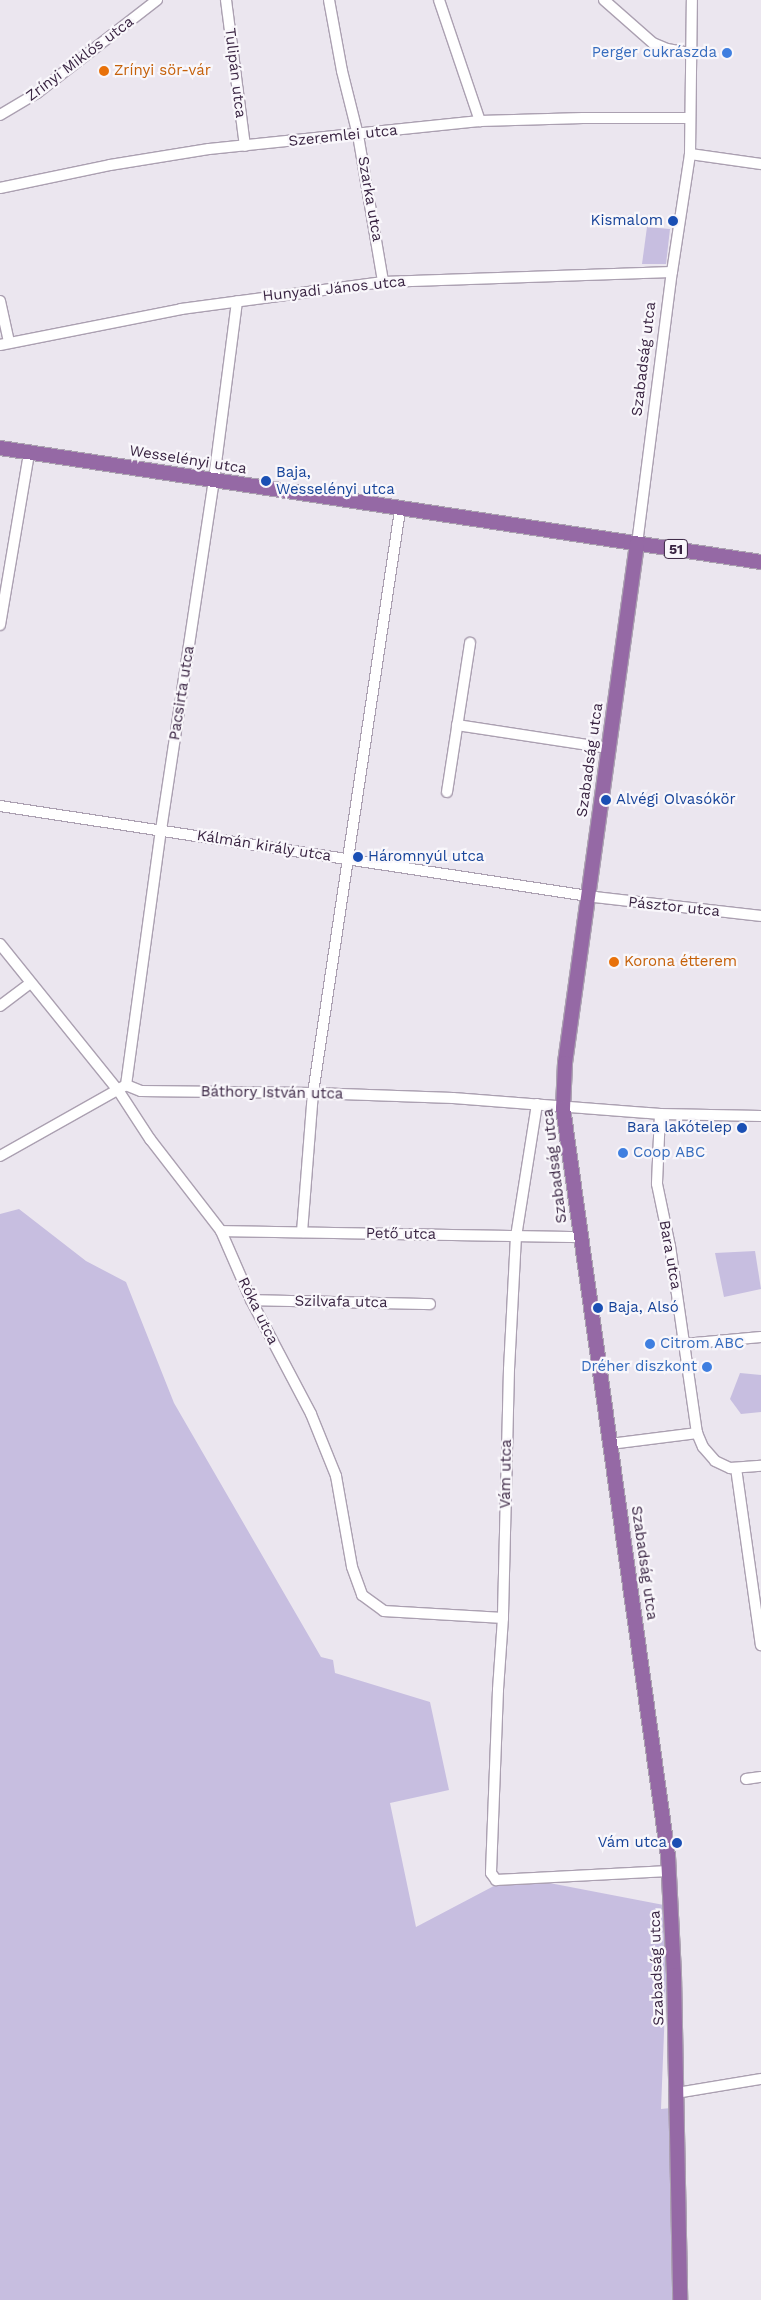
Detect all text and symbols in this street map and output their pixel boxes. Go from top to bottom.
street label: Zrínyi Miklós utca [23,13,137,105]
street label: Tulipán utca [221,27,249,119]
place label: Perger cukrászda [591,44,717,62]
marker: Perger cukrászda [721,47,733,59]
place label: Zrínyi sör-vár [114,62,211,80]
marker: Zrínyi sör-vár [98,65,110,77]
street label: Szeremlei utca [288,121,398,151]
street label: Szarka utca [354,155,386,243]
place label: Kismalom [591,212,663,230]
marker: Kismalom [667,215,679,227]
street label: Hunyadi János utca [261,273,407,305]
street label: Szabadság utca [628,301,660,417]
street label: Wesselényi utca [128,442,248,478]
place label: Baja, Wesselényi utca [276,463,395,498]
marker: Baja, Wesselényi utca [260,475,272,487]
road number: 51 [664,538,688,560]
street label: Pacsirta utca [166,644,198,742]
street label: Szabadság utca [573,702,607,818]
place label: Alvégi Olvasókör [616,791,736,809]
marker: Alvégi Olvasókör [600,794,612,806]
street label: Kálmán király utca [195,826,333,866]
place label: Háromnyúl utca [368,848,485,866]
marker: Háromnyúl utca [352,851,364,863]
street label: Pásztor utca [627,893,721,921]
place label: Korona étterem [624,953,738,971]
marker: Korona étterem [608,956,620,968]
street label: Báthory István utca [200,1083,344,1103]
street label: Szabadság utca [539,1108,571,1224]
place label: Bara lakótelep [626,1119,732,1137]
marker: Bara lakótelep [736,1122,748,1134]
place label: Coop ABC [633,1144,706,1162]
marker: Coop ABC [617,1147,629,1159]
street label: Bara utca [655,1219,685,1291]
street label: Pető utca [366,1224,436,1244]
street label: Róka utca [234,1274,282,1348]
street label: Szilvafa utca [294,1292,388,1312]
place label: Baja, Alsó [608,1299,679,1317]
marker: Baja, Alsó [592,1302,604,1314]
place label: Citrom ABC [660,1335,745,1353]
marker: Citrom ABC [644,1338,656,1350]
place label: Dréher diszkont [581,1358,697,1376]
marker: Dréher diszkont [701,1361,713,1373]
street label: Vám utca [496,1439,516,1509]
street label: Szabadság utca [627,1505,661,1621]
place label: Vám utca [598,1834,667,1852]
marker: Vám utca [671,1837,683,1849]
street label: Szabadság utca [646,1910,668,2026]

